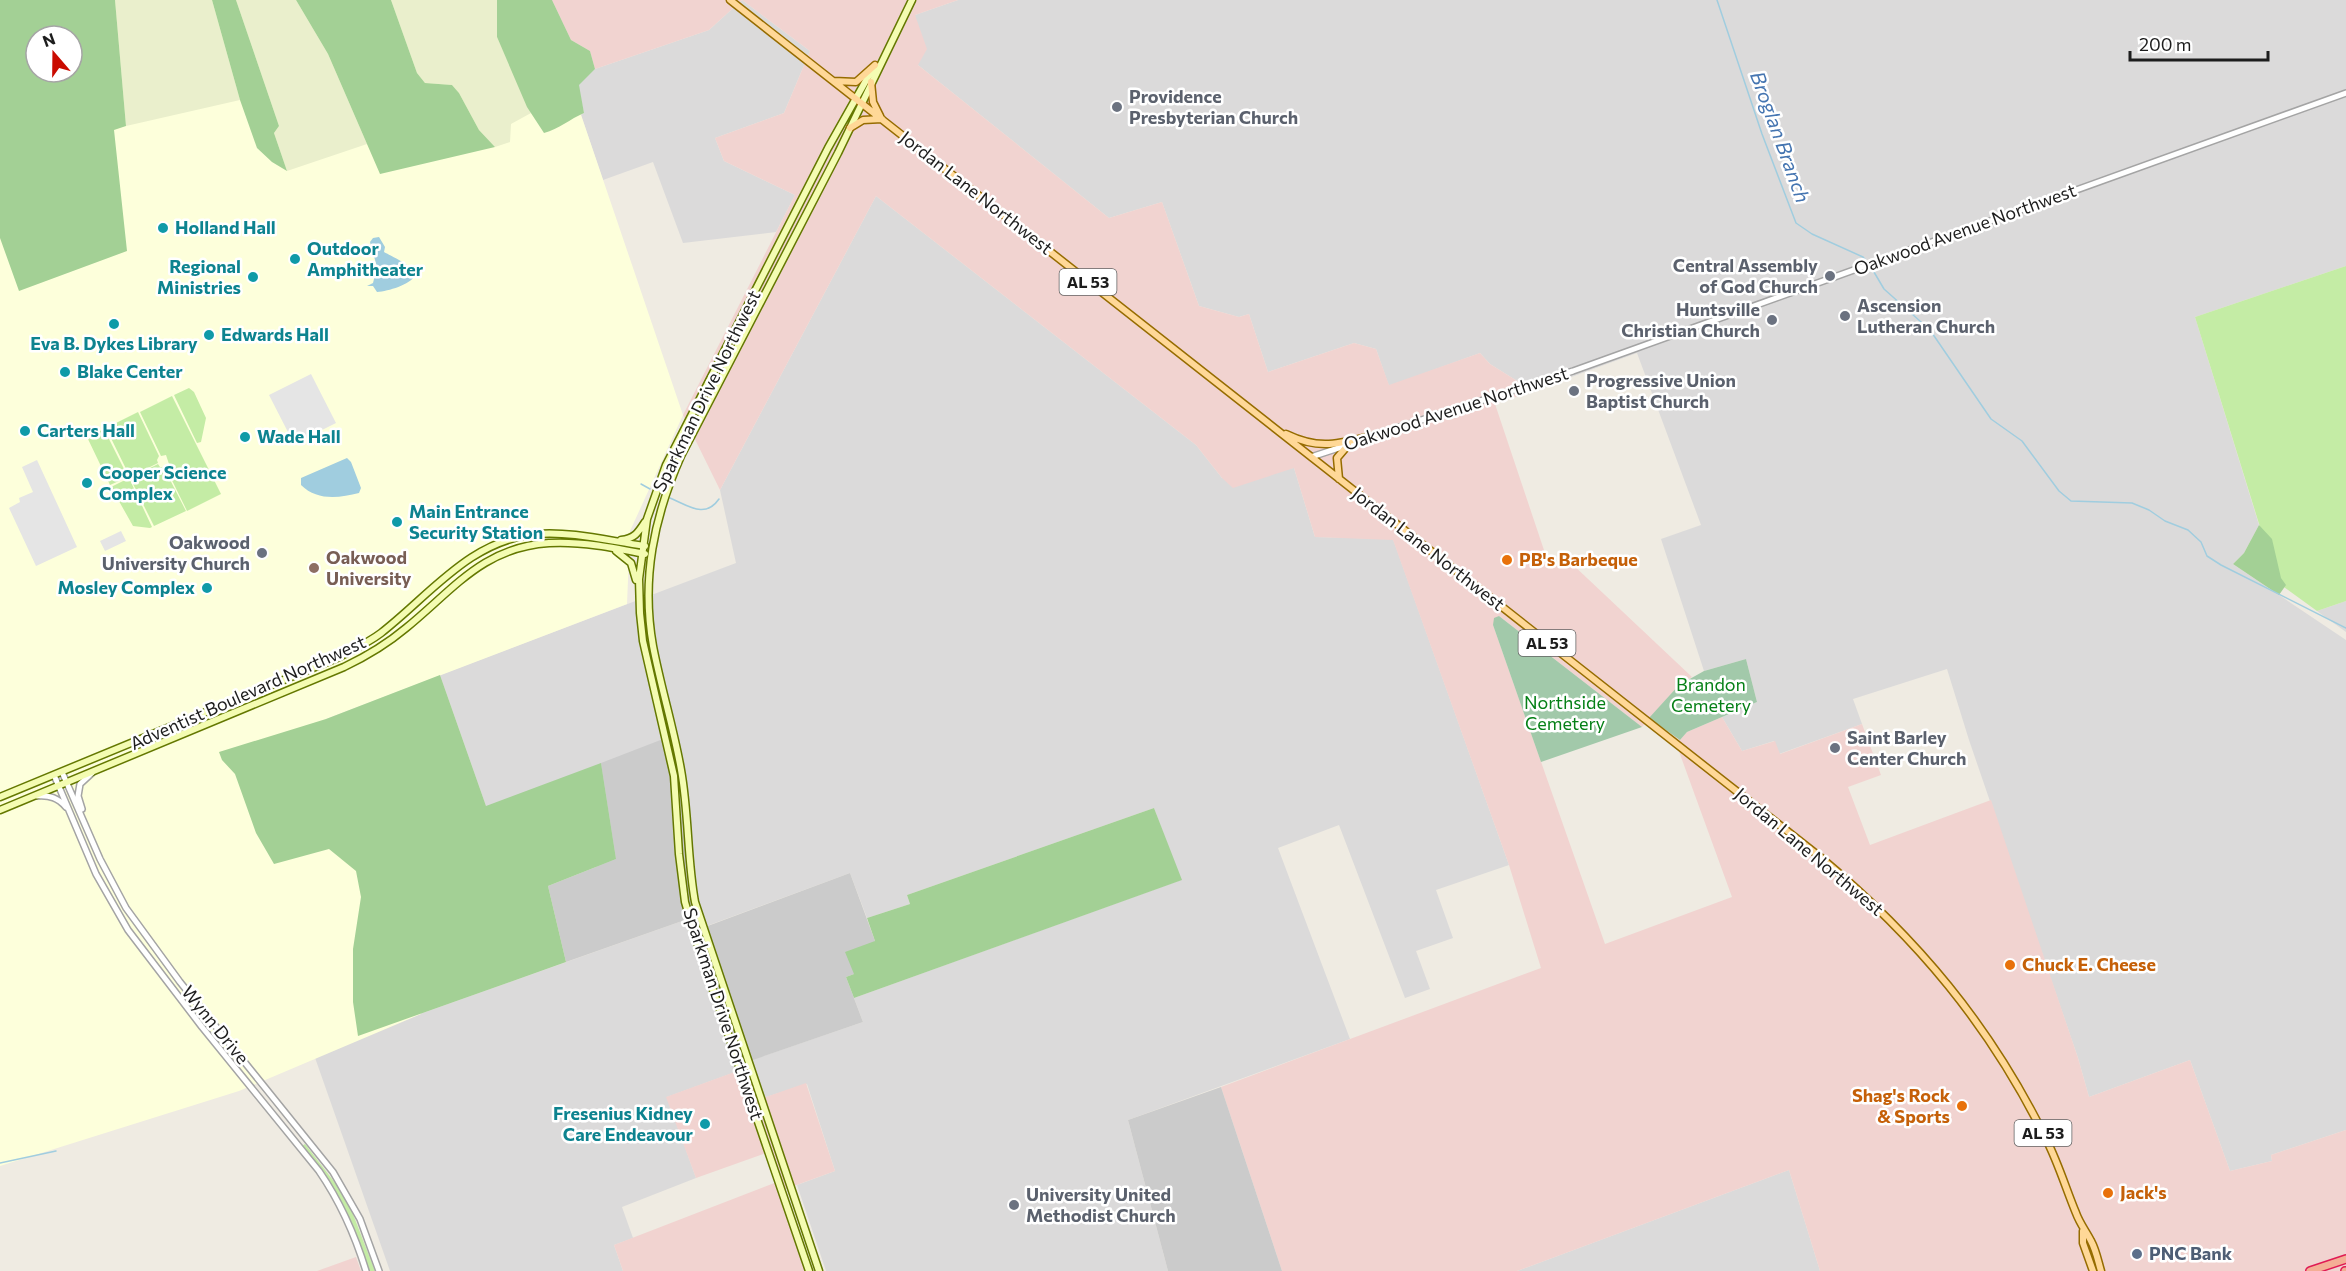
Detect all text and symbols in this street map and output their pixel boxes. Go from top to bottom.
north arrow [24,24,84,84]
scale bar [2130,24,2268,62]
text: N [40,28,58,50]
text: 200 m [2139,33,2192,55]
water label: Broglan Branch [1746,68,1816,206]
place label: Providence Presbyterian Church [1129,85,1298,128]
marker: Providence Presbyterian Church [1110,100,1124,114]
street label: Jordan Lane Northwest [896,126,1057,259]
street label: Oakwood Avenue Northwest [1851,179,2079,280]
place label: Holland Hall [175,216,276,238]
marker: Holland Hall [156,221,170,235]
place label: Outdoor Amphitheater [307,237,424,280]
marker: Outdoor Amphitheater [288,252,302,266]
place label: Central Assembly of God Church [1673,254,1818,297]
place label: Regional Ministries [157,255,241,298]
road number: AL 53 [1060,269,1116,295]
marker: Central Assembly of God Church [1823,269,1837,283]
marker: Regional Ministries [246,270,260,284]
street label: Sparkman Drive Northwest [648,286,765,495]
place label: Ascension Lutheran Church [1857,294,1995,337]
place label: Huntsville Christian Church [1621,298,1760,341]
marker: Ascension Lutheran Church [1838,309,1852,323]
marker: Huntsville Christian Church [1765,313,1779,327]
marker: Eva B. Dykes Library [107,317,121,331]
place label: Edwards Hall [221,323,329,345]
marker: Edwards Hall [202,328,216,342]
place label: Eva B. Dykes Library [30,332,198,354]
place label: Blake Center [77,360,183,382]
street label: Oakwood Avenue Northwest [1341,361,1571,455]
marker: Blake Center [58,365,72,379]
place label: Progressive Union Baptist Church [1586,369,1736,412]
marker: Progressive Union Baptist Church [1567,384,1581,398]
place label: Carters Hall [37,419,135,441]
marker: Carters Hall [18,424,32,438]
place label: Wade Hall [257,425,341,447]
marker: Wade Hall [238,430,252,444]
place label: Cooper Science Complex [99,461,226,504]
marker: Cooper Science Complex [80,476,94,490]
street label: Jordan Lane Northwest [1348,482,1509,615]
place label: Main Entrance Security Station [409,500,543,543]
marker: Main Entrance Security Station [390,515,404,529]
place label: Oakwood University Church [102,531,250,574]
marker: Oakwood University Church [255,546,269,560]
place label: Oakwood University [326,546,412,589]
place label: PB's Barbeque [1519,548,1638,570]
marker: PB's Barbeque [1500,553,1514,567]
marker: Oakwood University [307,561,321,575]
place label: Mosley Complex [57,576,195,598]
marker: Mosley Complex [200,581,214,595]
street label: Adventist Boulevard Northwest [126,630,369,754]
road number: AL 53 [1518,630,1576,656]
park label: Brandon Cemetery [1671,673,1751,716]
park label: Northside Cemetery [1524,691,1606,734]
place label: Saint Barley Center Church [1847,726,1966,769]
marker: Saint Barley Center Church [1828,741,1842,755]
street label: Jordan Lane Northwest [1731,783,1889,920]
street label: Sparkman Drive Northwest [679,905,769,1122]
place label: Chuck E. Cheese [2022,953,2156,975]
marker: Chuck E. Cheese [2003,958,2017,972]
street label: Wynn Drive [177,981,254,1068]
place label: Shag's Rock & Sports [1852,1084,1951,1127]
marker: Shag's Rock & Sports [1955,1099,1969,1113]
place label: Fresenius Kidney Care Endeavour [553,1102,694,1145]
marker: Fresenius Kidney Care Endeavour [698,1117,712,1131]
road number: AL 53 [2014,1120,2072,1146]
place label: Jack's [2120,1181,2167,1203]
place label: University United Methodist Church [1026,1183,1176,1226]
marker: Jack's [2101,1186,2115,1200]
marker: University United Methodist Church [1007,1198,1021,1212]
place label: PNC Bank [2149,1242,2233,1264]
marker: PNC Bank [2130,1247,2144,1261]

